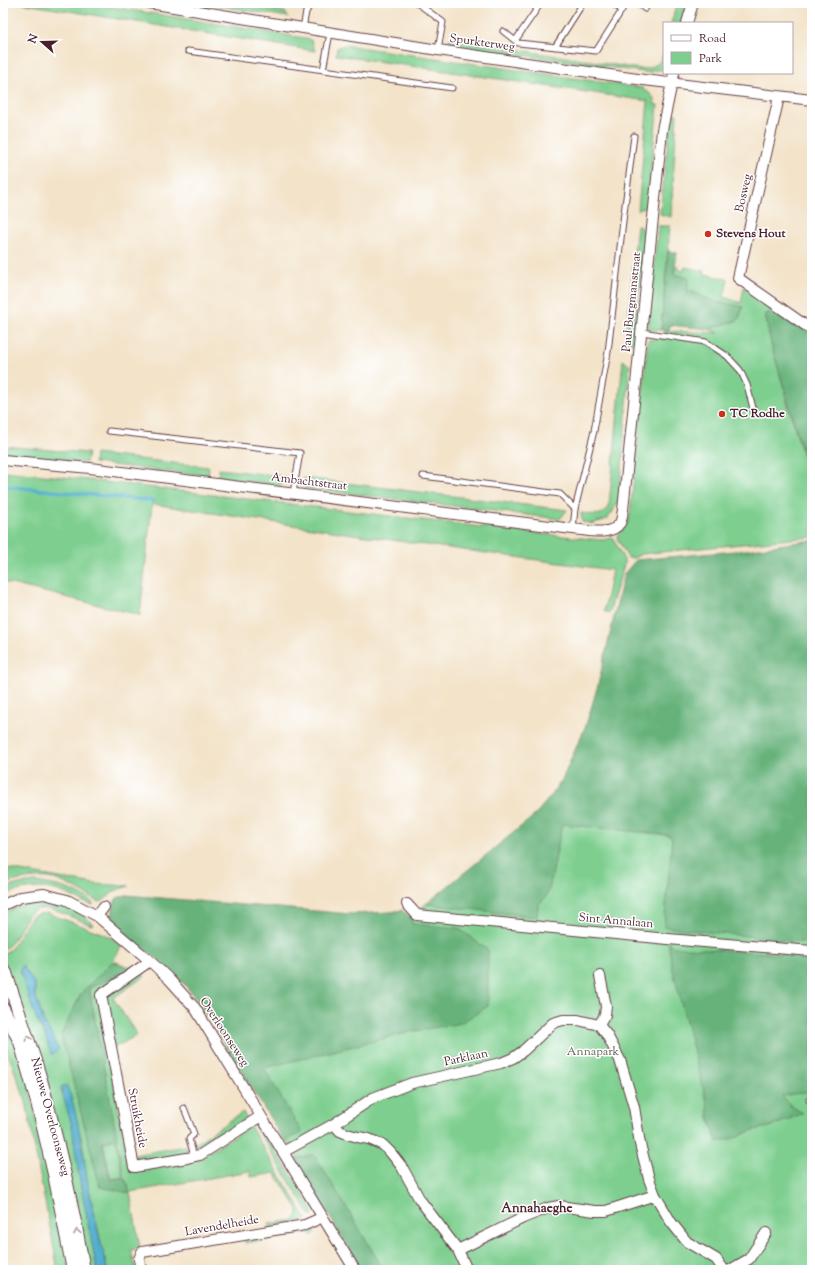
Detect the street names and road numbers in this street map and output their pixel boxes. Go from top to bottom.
street label: Spurkterweg [448,30,516,57]
street label: Bosweg [731,172,757,214]
street label: Paul Burgmanstraat [618,251,646,353]
street label: Ambachtstraat [270,468,348,496]
street label: Sint Annalaan [578,909,654,933]
street label: Overloonseweg [195,994,253,1071]
street label: Parklaan [442,1045,490,1071]
street label: Nieuwe Overloonseweg [26,1056,75,1178]
street label: Struikheide [122,1086,152,1150]
street label: Lavendelheide [184,1211,261,1241]

